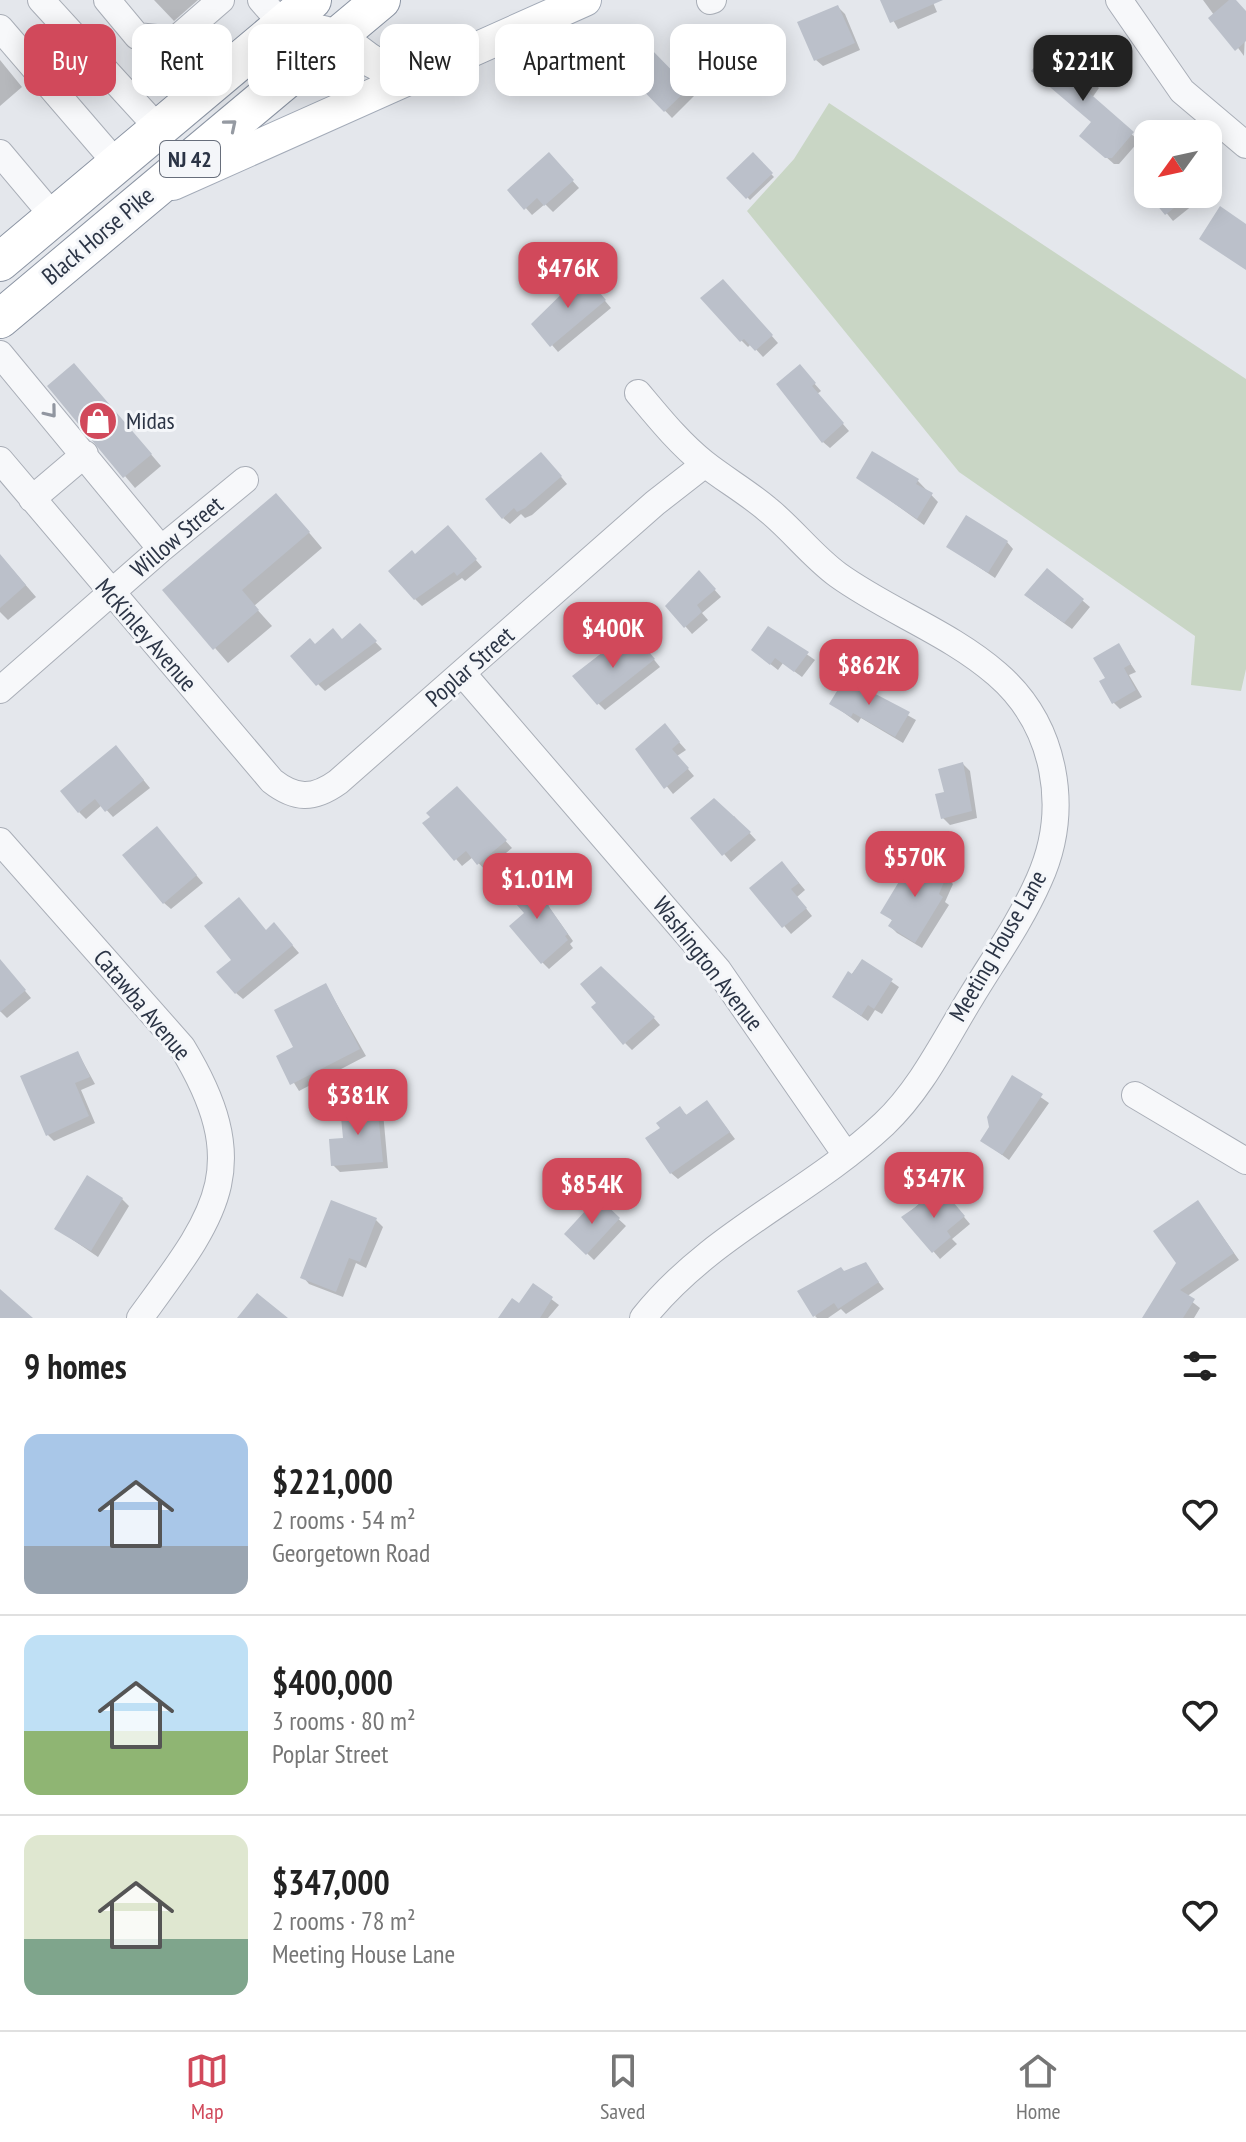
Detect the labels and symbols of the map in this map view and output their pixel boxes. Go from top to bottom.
pin: $221K [1027,35,1139,103]
one-way arrow [222,120,237,135]
north arrow [1134,120,1222,208]
road number: NJ 42 [160,141,220,177]
street label: Black Horse Pike [35,180,160,291]
pin: $476K [512,242,624,310]
shop icon: Midas [77,400,119,442]
one-way arrow [41,403,56,417]
place label: Midas [126,405,175,436]
street label: Willow Street [124,489,230,584]
street label: McKinley Avenue [89,572,204,698]
pin: $400K [557,602,669,670]
street label: Poplar Street [419,619,521,714]
pin: $862K [813,639,925,707]
pin: $570K [859,831,971,899]
pin: $1.01M [472,853,602,921]
street label: Meeting House Lane [942,865,1053,1027]
street label: Washington Avenue [646,890,771,1037]
street label: Catawba Avenue [87,943,198,1067]
pin: $381K [302,1069,414,1137]
pin: $347K [878,1152,990,1220]
pin: $854K [536,1158,648,1226]

